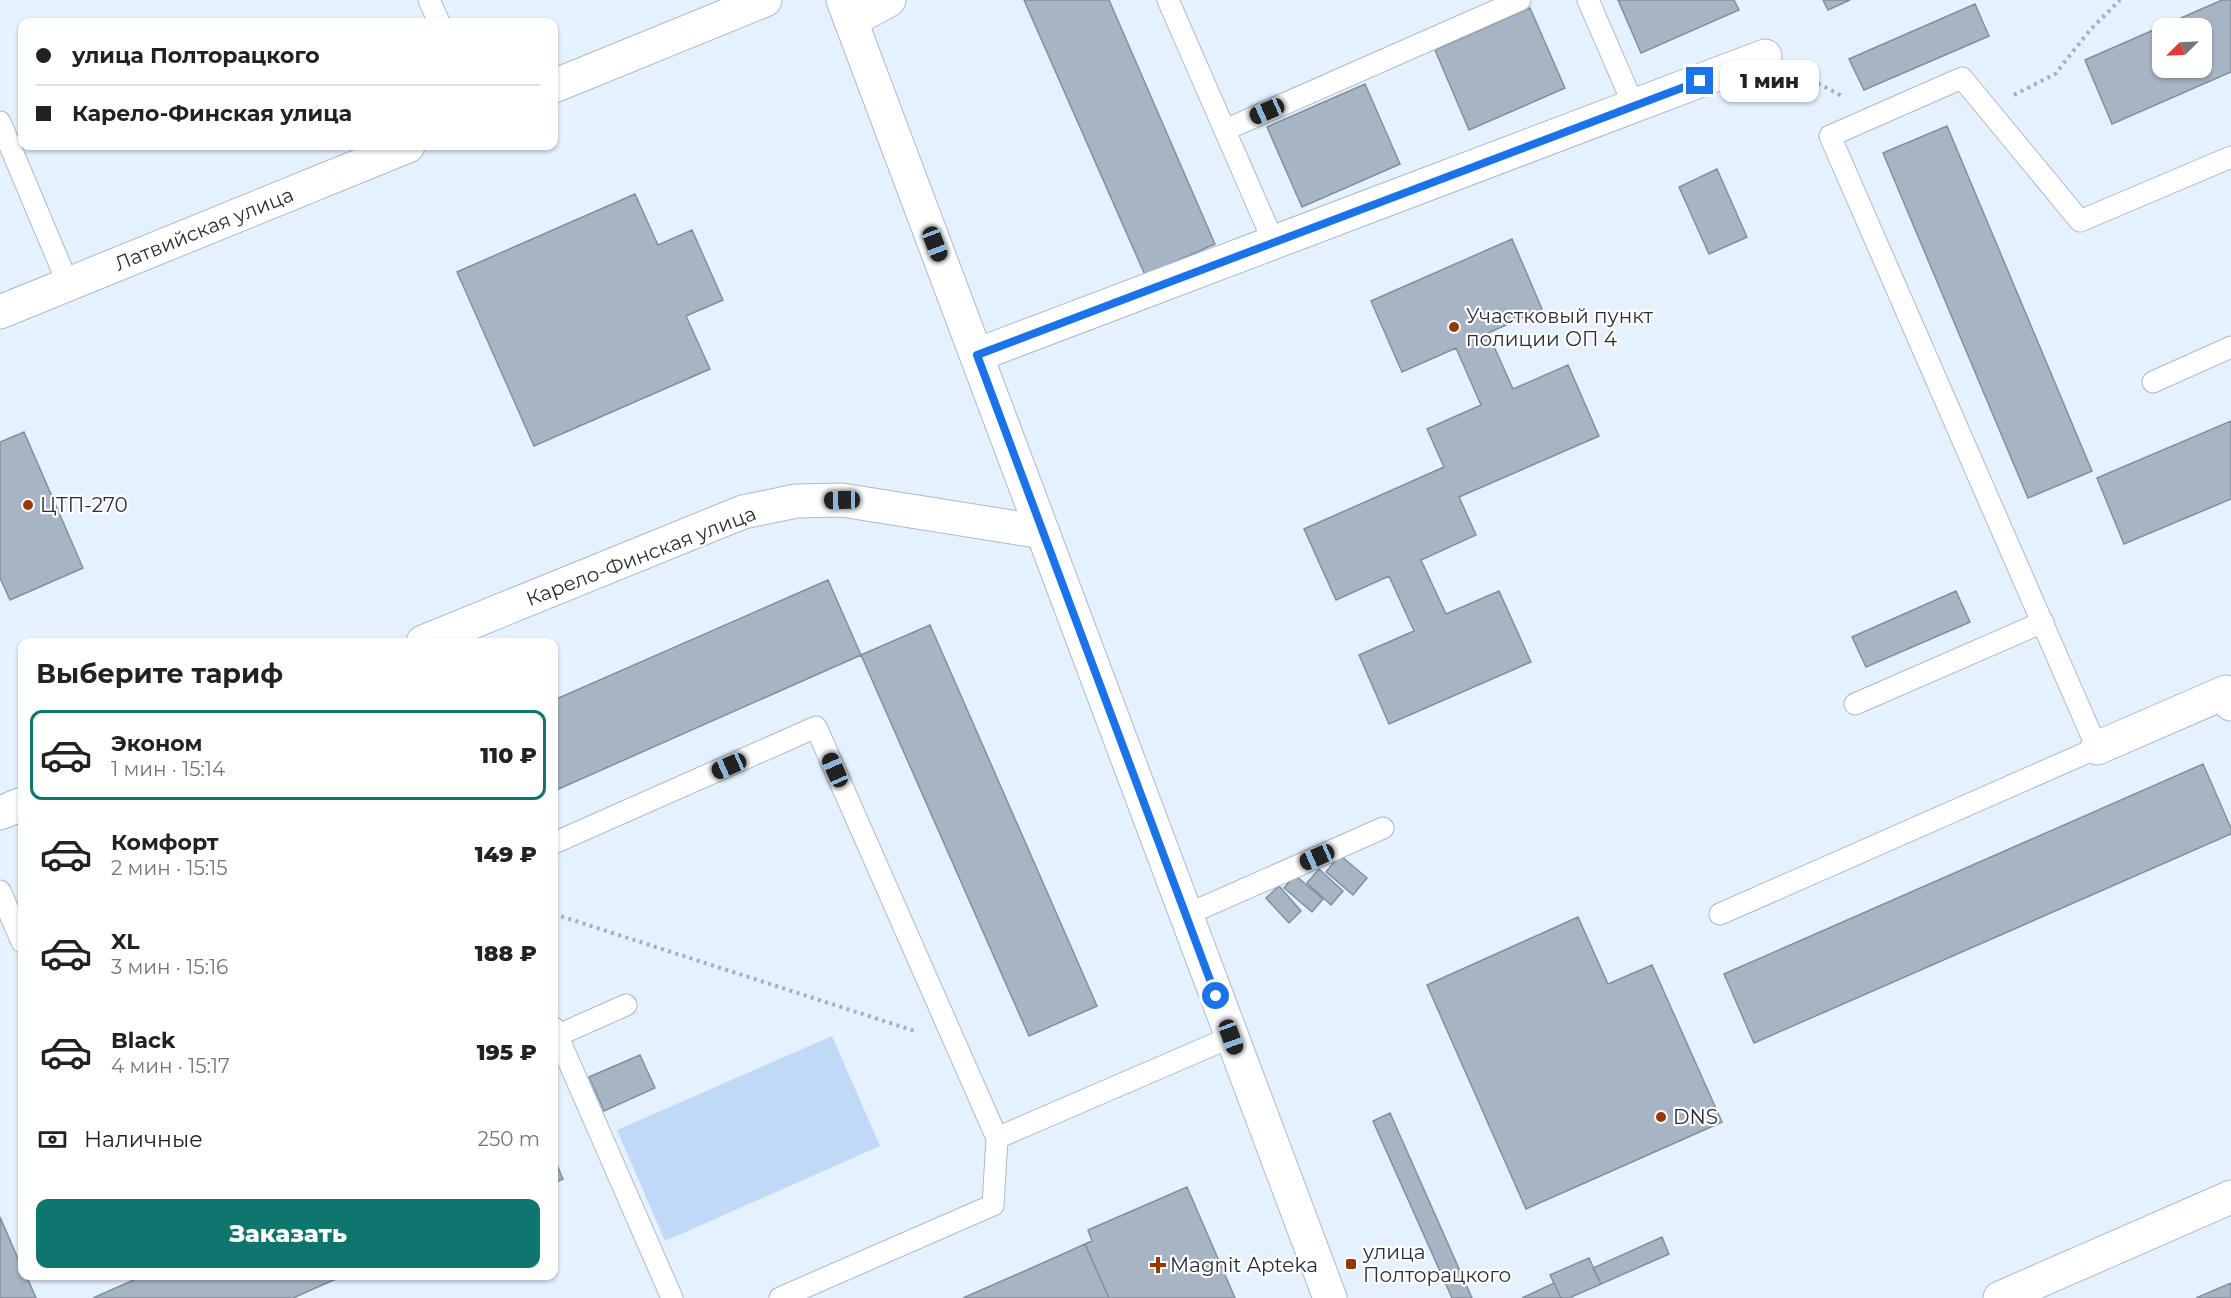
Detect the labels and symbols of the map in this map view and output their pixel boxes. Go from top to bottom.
north arrow [2152,18,2212,78]
callout: 1 мин [1721,60,1820,102]
route end [1686,67,1713,94]
car [1247,95,1287,127]
street label: Латвийская улица [111,182,297,276]
car [920,224,950,264]
place label: Участковый пункт полиции ОП 4 [1466,304,1654,351]
marker: Участковый пункт полиции ОП 4 [1447,320,1461,334]
car [824,491,860,509]
place label: ЦТП-270 [40,493,128,517]
marker: ЦТП-270 [21,498,35,512]
street label: Карело-Финская улица [523,501,759,611]
car [709,750,749,782]
car [819,750,851,790]
car [1297,841,1337,873]
route start [1202,982,1229,1009]
car [1216,1017,1246,1057]
place label: DNS [1673,1105,1718,1129]
marker: DNS [1654,1110,1668,1124]
place label: улица Полторацкого [1362,1240,1511,1287]
place label: Magnit Apteka [1170,1253,1318,1277]
marker: улица Полторацкого [1344,1257,1358,1271]
marker: Magnit Apteka [1151,1258,1165,1272]

